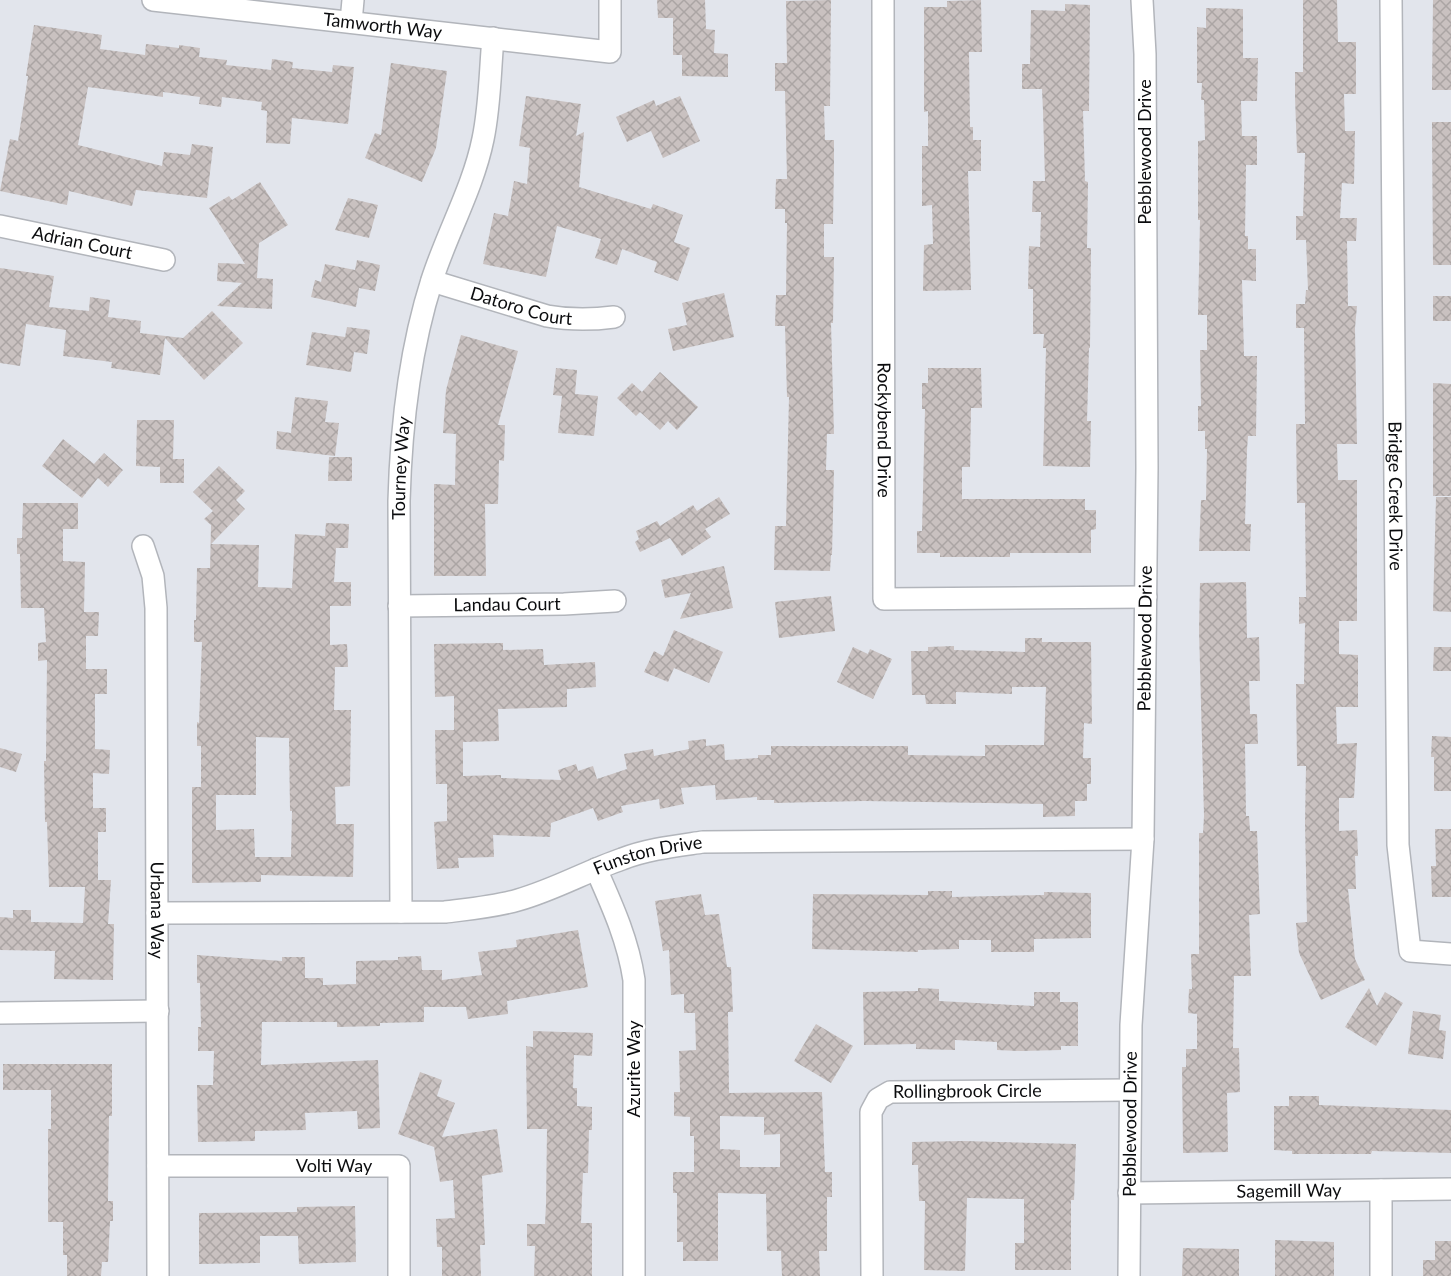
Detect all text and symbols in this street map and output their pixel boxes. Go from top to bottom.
street label: Tamworth Way [322,7,444,43]
street label: Pebblewood Drive [1133,79,1155,225]
street label: Adrian Court [30,221,135,263]
street label: Datoro Court [468,281,573,329]
street label: Rockybend Drive [874,362,896,498]
street label: Tourney Way [387,415,414,520]
street label: Bridge Creek Drive [1384,421,1408,571]
street label: Pebblewood Drive [1132,565,1156,711]
street label: Landau Court [453,592,561,615]
street label: Funston Drive [590,830,703,879]
street label: Urbana Way [147,861,169,960]
street label: Azurite Way [622,1020,644,1118]
street label: Pebblewood Drive [1118,1051,1141,1197]
street label: Rollingbrook Circle [893,1079,1042,1102]
street label: Volti Way [296,1154,373,1176]
street label: Sagemill Way [1236,1178,1342,1202]

